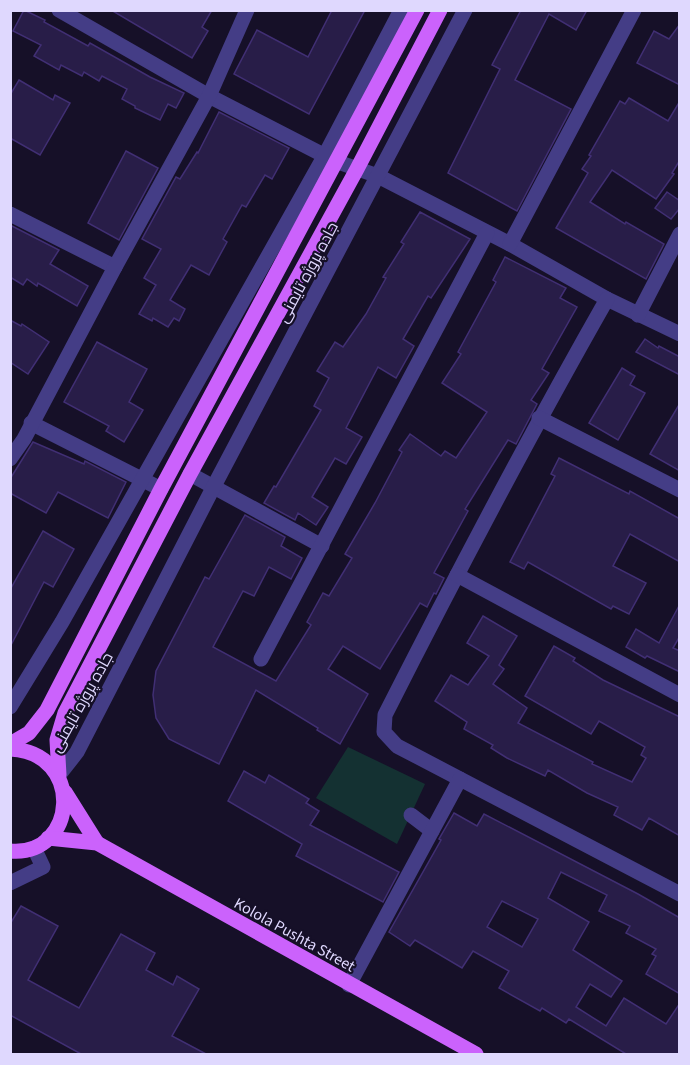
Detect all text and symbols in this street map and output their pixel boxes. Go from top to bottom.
street label: جاده پروژه تایمنی [272,218,344,327]
street label: جاده پروژه تایمنی [45,648,118,757]
street label: Kolola Pushta Street [230,892,360,978]

